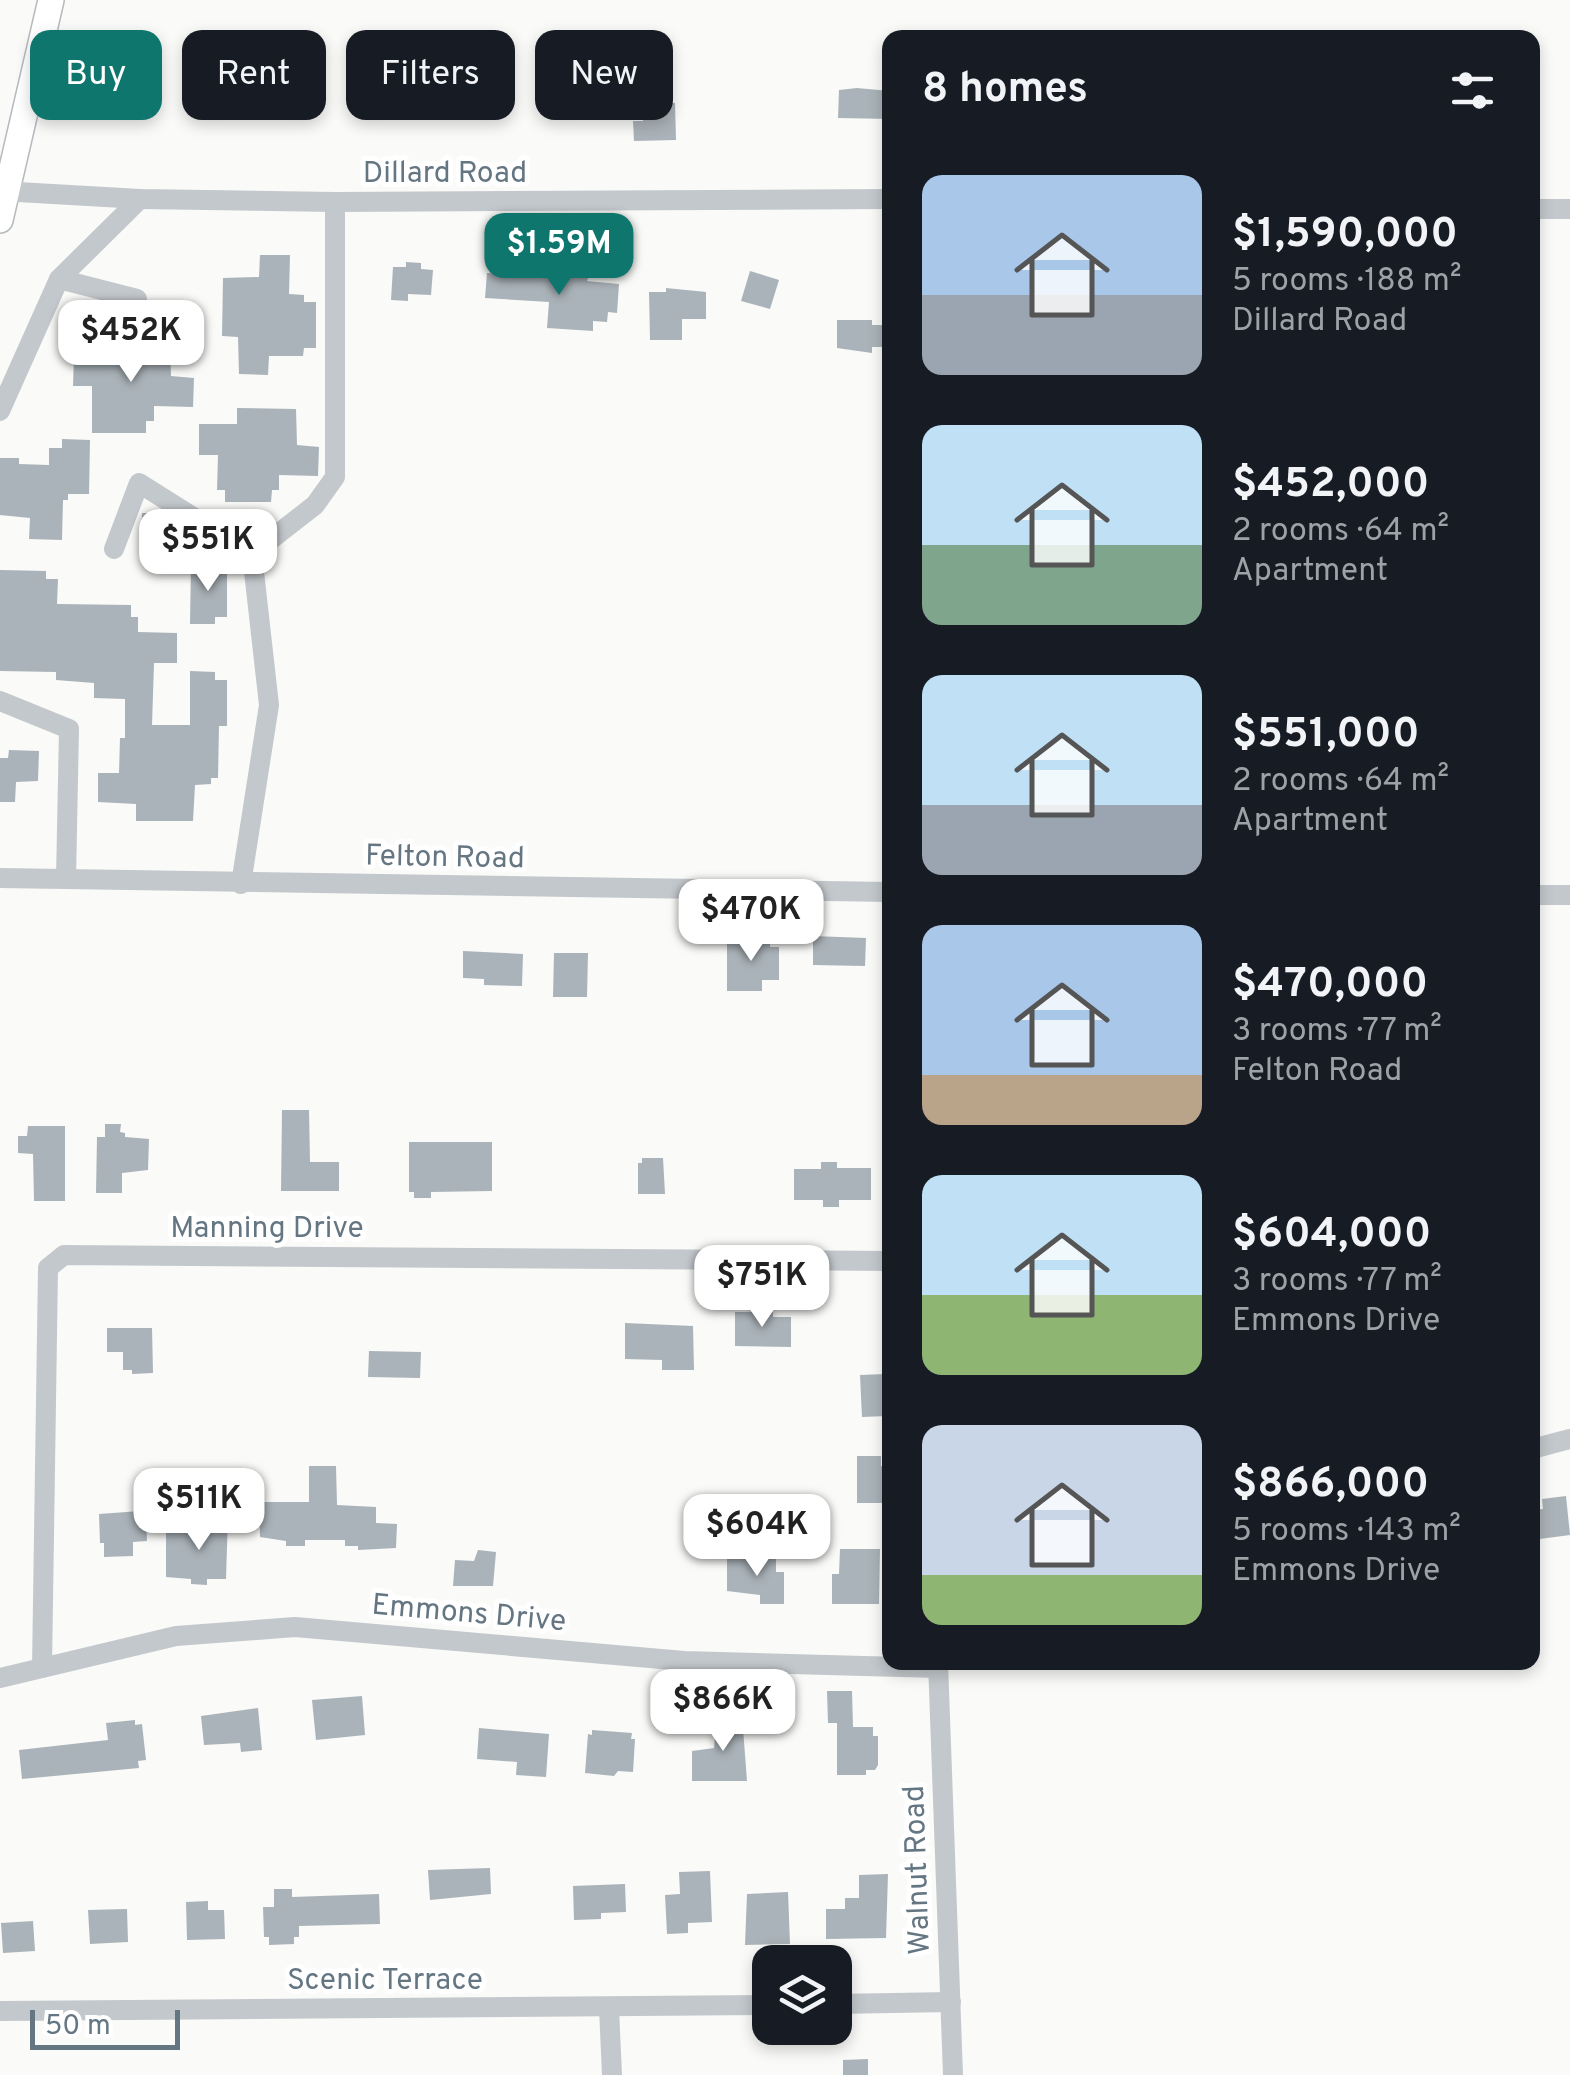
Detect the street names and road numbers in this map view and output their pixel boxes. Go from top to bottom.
street label: Dillard Road [363,156,527,193]
street label: Felton Road [365,839,525,878]
street label: Manning Drive [170,1211,364,1248]
street label: Emmons Drive [370,1588,568,1641]
street label: Walnut Road [897,1784,940,1955]
street label: Scenic Terrace [287,1963,483,2000]

